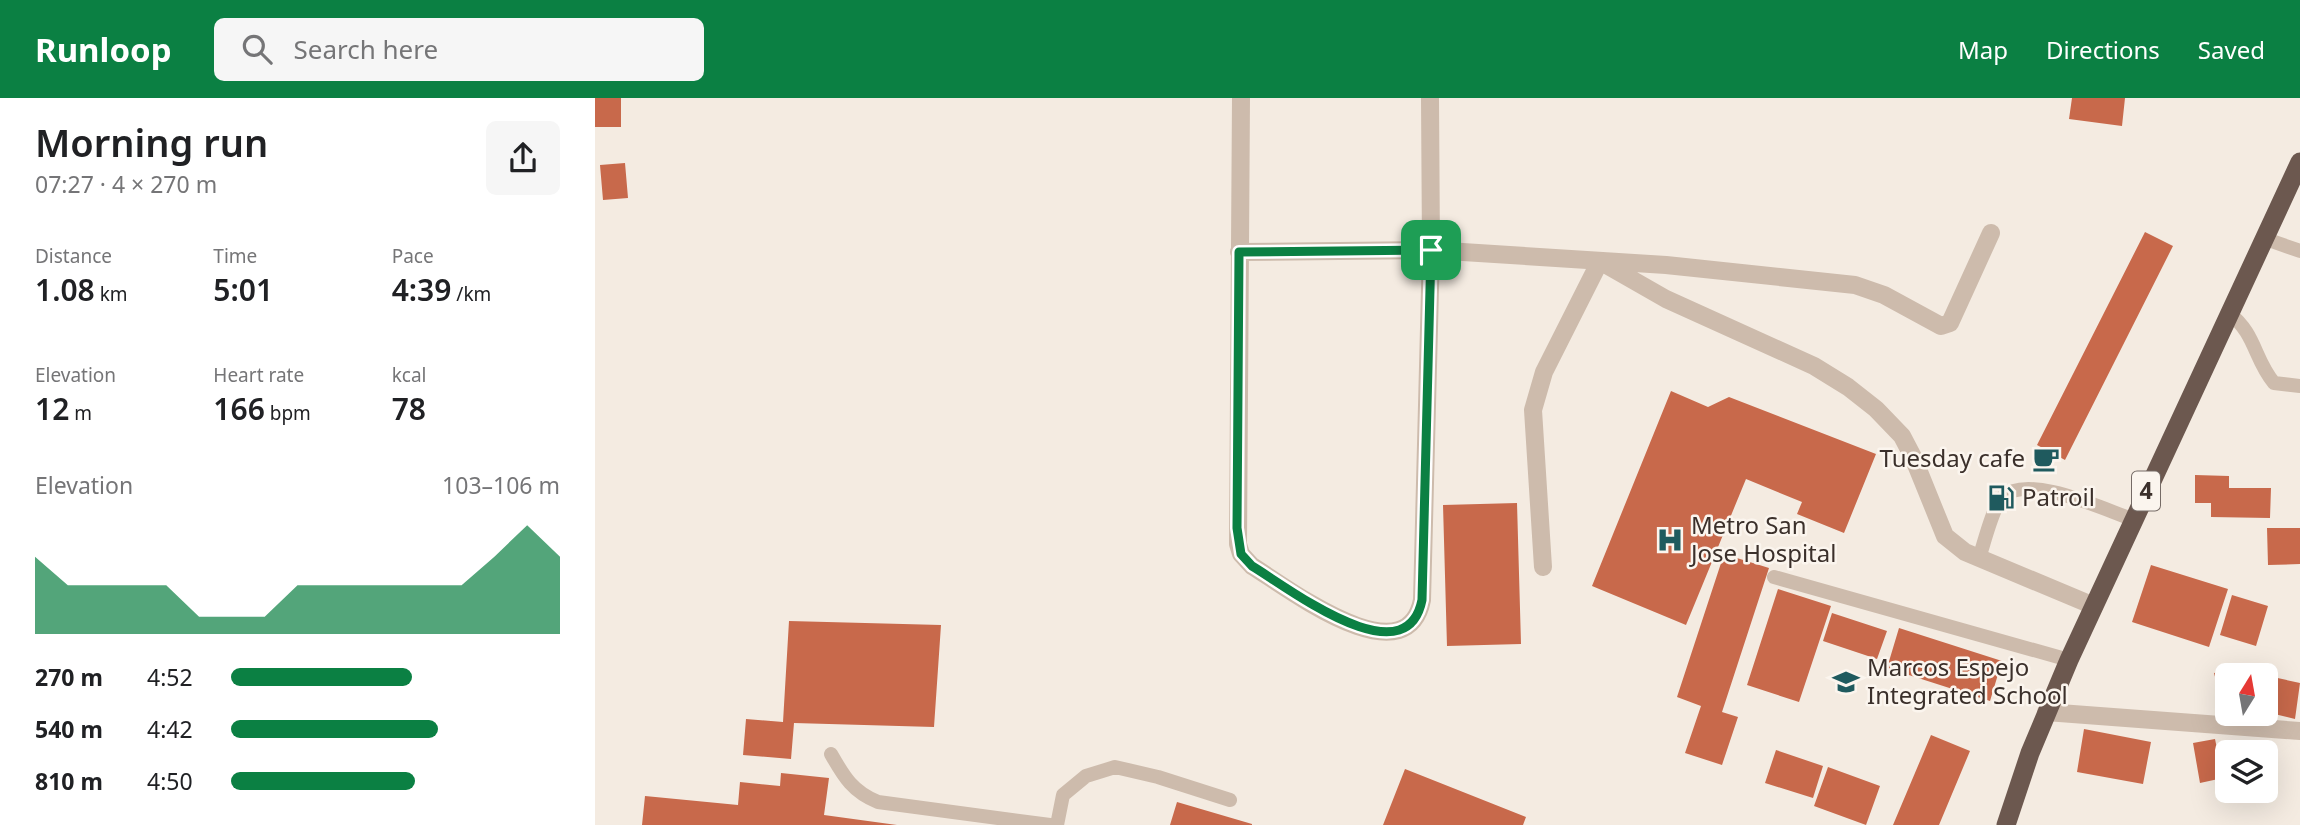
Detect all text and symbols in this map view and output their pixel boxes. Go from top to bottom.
search box [214,18,704,81]
text: Runloop [35,27,172,72]
icon: search [238,30,276,68]
text: Search here [294,31,438,67]
text: Map [1958,33,2008,66]
text: Directions [2046,33,2160,66]
text: Saved [2198,33,2265,66]
text: Morning run [35,116,268,168]
button: share [486,121,560,195]
text: 07:27 · 4 × 270 m [35,168,217,200]
pin [1401,220,1461,280]
icon: arrive [1412,231,1450,269]
text: Distance [35,243,112,269]
text: Time [213,243,257,269]
text: Pace [392,243,434,269]
text: 1.08 [35,269,95,310]
text: 5:01 [213,269,273,310]
text: 4:39 [392,269,451,310]
text: km [95,281,128,307]
text: /km [451,281,491,307]
text: Elevation [35,362,116,388]
text: Heart rate [213,362,304,388]
text: kcal [392,362,426,388]
text: 12 [35,388,69,429]
text: 166 [213,388,265,429]
text: 78 [392,388,426,429]
text: m [69,400,92,426]
text: bpm [265,400,311,426]
place label: Tuesday cafe [1880,441,2025,474]
cafe icon: Tuesday cafe [2031,444,2061,474]
text: Elevation [35,469,133,501]
text: 103–106 m [442,469,560,501]
road number: 4 [2132,472,2160,510]
place label: Patroil [2022,480,2095,513]
fuel station icon: Patroil [1986,483,2016,513]
place label: Metro San Jose Hospital [1689,508,1836,569]
hospital icon: Metro San Jose Hospital [1655,525,1685,555]
place label: Marcos Espejo Integrated School [1867,650,2068,711]
text: 270 m [35,661,103,693]
text: 4:52 [147,661,193,693]
north arrow [2215,663,2279,726]
map controls [2215,663,2278,803]
school or university icon: Marcos Espejo Integrated School [1831,667,1861,697]
text: 540 m [35,713,103,745]
text: 4:42 [147,713,193,745]
button: layers [2215,740,2278,803]
text: 810 m [35,765,103,797]
text: 4:50 [147,765,193,797]

